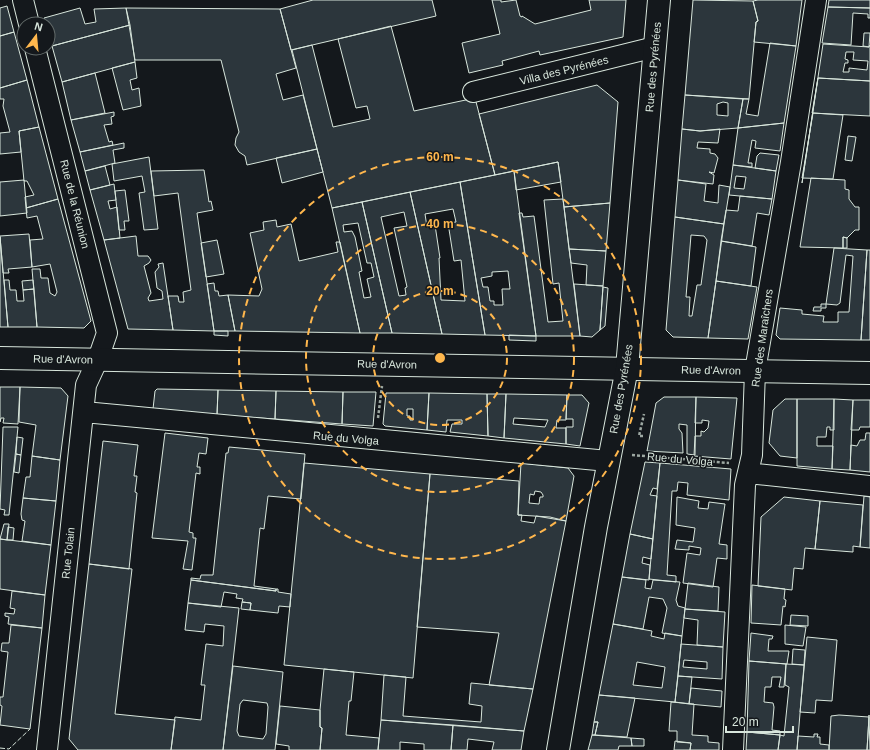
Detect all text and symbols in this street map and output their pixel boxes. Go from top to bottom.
north arrow [16,16,56,56]
text: N [33,20,44,33]
street label: Rue des Pyrénées [643,21,663,113]
street label: Villa des Pyrénées [518,53,610,87]
text: 60 m [426,150,454,164]
street label: Rue de la Réunion [58,158,92,250]
text: 40 m [426,217,454,231]
text: 20 m [426,284,454,298]
street label: Rue des Maraîchers [749,288,775,388]
street label: Rue des Pyrénées [607,343,635,435]
centre of rings [433,351,447,365]
street label: Rue d'Avron [33,352,93,366]
street label: Rue d'Avron [357,357,417,371]
street label: Rue d'Avron [681,363,741,377]
street label: Rue du Volga [313,429,380,447]
street label: Rue du Volga [647,450,714,468]
street label: Rue Tolain [59,527,77,579]
scale bar [726,708,793,734]
text: 20 m [732,715,759,729]

